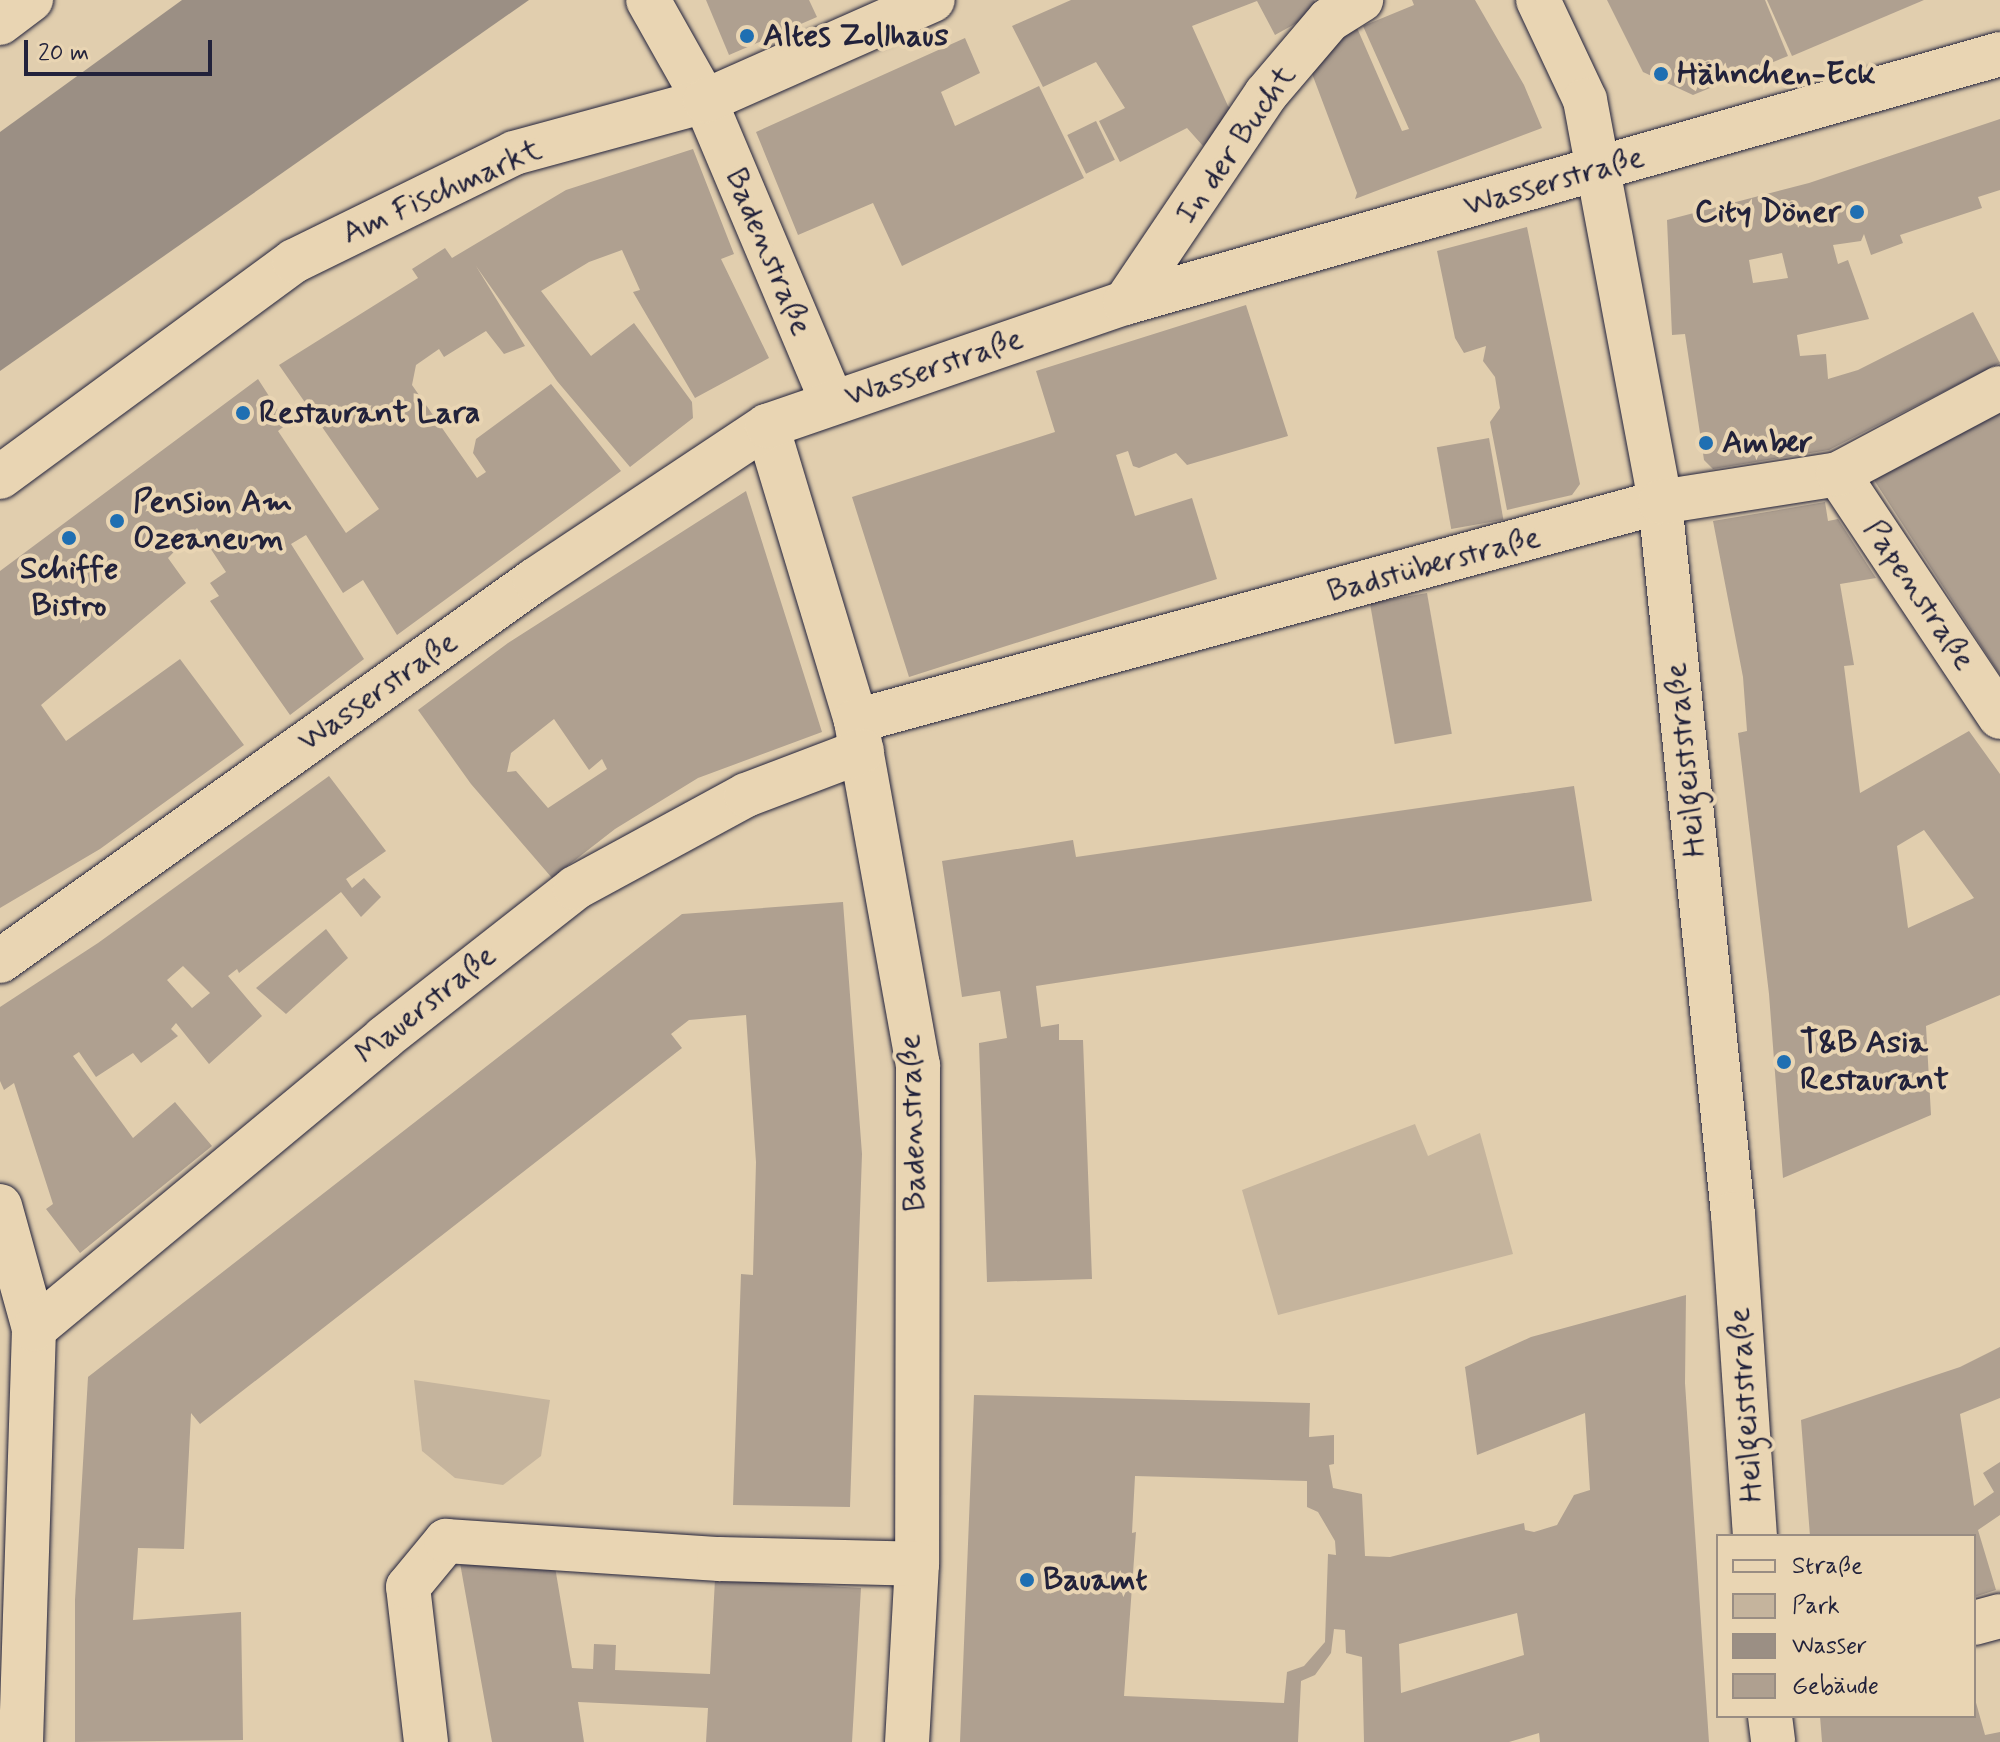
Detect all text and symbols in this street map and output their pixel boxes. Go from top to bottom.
place label: Altes Zollhaus [763,17,956,55]
scale bar [28,24,216,74]
marker: Altes Zollhaus [738,27,756,45]
text: 20 m [38,38,89,69]
place label: Hähnchen-Eck [1677,55,1876,93]
street label: In der Bucht [1169,61,1303,229]
marker: Hähnchen-Eck [1652,65,1670,83]
street label: Am Fischmarkt [336,131,548,253]
street label: Wasserstraße [1459,138,1649,226]
street label: Badenstraße [716,163,820,341]
place label: City Döner [1695,193,1841,231]
marker: City Döner [1848,203,1866,221]
street label: Wasserstraße [840,320,1028,416]
place label: Restaurant Lara [259,394,481,432]
marker: Restaurant Lara [234,404,252,422]
place label: Amber [1722,424,1813,462]
marker: Amber [1697,434,1715,452]
place label: Pension Am Ozeaneum [133,484,287,559]
marker: Pension Am Ozeaneum [108,512,126,530]
street label: Papenstraße [1855,512,1983,678]
street label: Badstüberstraße [1323,518,1545,612]
marker: Schiffe Bistro [60,529,78,547]
place label: Schiffe Bistro [20,551,118,626]
street label: Wasserstraße [291,623,465,761]
street label: Heilgeiststraße [1657,661,1715,859]
street label: Mauerstraße [348,937,504,1073]
place label: T&B Asia Restaurant [1800,1025,1949,1100]
street label: Badenstraße [891,1034,935,1212]
marker: T&B Asia Restaurant [1775,1053,1793,1071]
street label: Heilgeiststraße [1720,1306,1772,1504]
legend [1716,1534,1976,1718]
text: Straße [1792,1551,1863,1582]
place label: Bauamt [1043,1561,1147,1599]
marker: Bauamt [1018,1571,1036,1589]
text: Park [1792,1591,1840,1622]
text: Wasser [1792,1631,1867,1662]
text: Gebäude [1792,1671,1879,1702]

